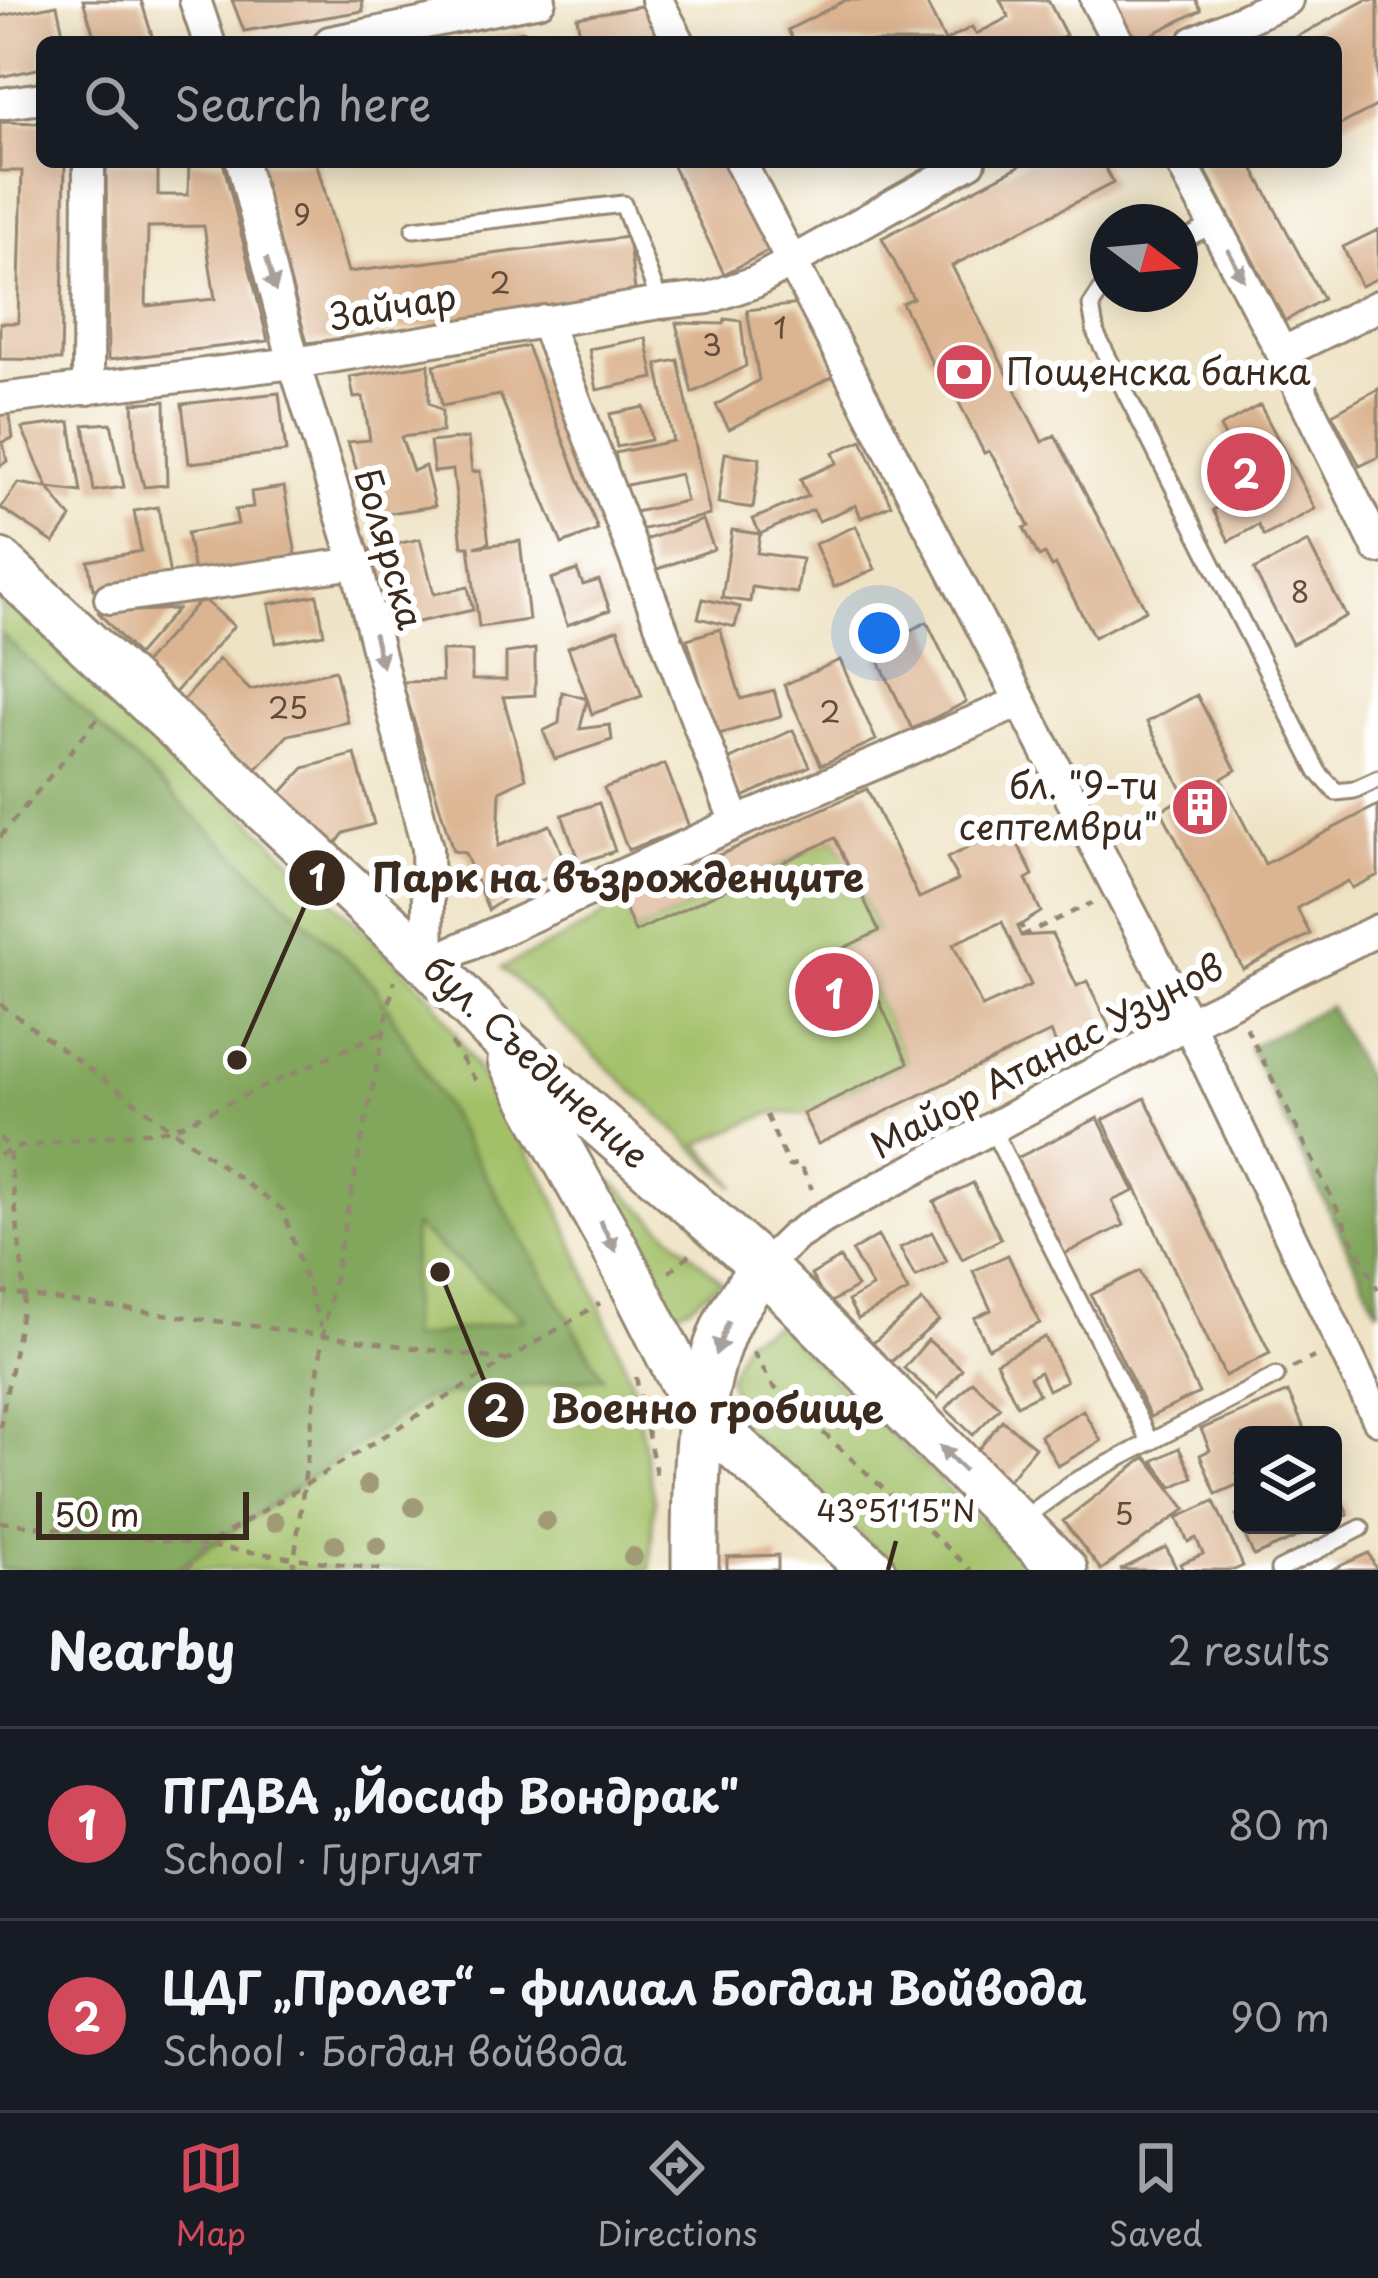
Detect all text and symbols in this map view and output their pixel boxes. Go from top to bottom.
search box [36,36,1342,168]
text: Search here [174,68,431,136]
icon: search [78,69,144,135]
house number: 9 [293,191,311,236]
north arrow [1090,204,1198,312]
one-way arrow [1225,248,1246,283]
one-way arrow [262,257,281,294]
house number: 2 [489,259,511,304]
street label: Зайчар [325,267,460,343]
house number: 1 [773,304,787,349]
house number: 3 [702,321,722,366]
bank icon: Пощенска банка [933,341,995,403]
place label: Пощенска банка [1006,343,1311,397]
pin: 2 [1207,427,1285,517]
street label: Болярска [342,462,440,636]
house number: 8 [1291,568,1309,613]
your location [849,603,909,663]
one-way arrow [369,632,388,669]
house number: 25 [268,684,308,729]
house number: 2 [819,688,841,733]
place label: бл. "9-ти септември" [959,757,1158,852]
building icon: бл. "9-ти септември" [1169,776,1231,838]
callout: Парк на възрожденците [287,841,889,916]
text: Парк на възрожденците [372,846,864,905]
text: 1 [308,849,326,903]
street label: Майор Атанас Узунов [860,938,1232,1170]
street label: бул. Съединение [412,941,663,1180]
pin: 1 [795,947,873,1037]
one-way arrow [598,1218,618,1253]
one-way arrow [712,1320,730,1356]
callout: Военно гробище [466,1372,908,1447]
text: Военно гробище [550,1377,884,1436]
text: 2 [483,1380,509,1434]
map controls [1234,1426,1342,1534]
button: layers [1234,1426,1342,1534]
one-way arrow [938,1444,966,1472]
scale bar [36,1486,249,1539]
text: 43°51'15"N [817,1487,975,1532]
text: 50 m [54,1488,140,1538]
house number: 5 [1114,1490,1134,1535]
text: Nearby [48,1610,235,1687]
text: 2 results [1168,1619,1330,1678]
text: ПГДВА „Йосиф Вондрак" [162,1760,739,1828]
text: 1 [78,1794,96,1853]
text: 80 m [1228,1794,1330,1853]
text: School · Гургулят [162,1828,481,1887]
text: ЦДГ „Пролет“ - филиал Богдан Войвода [162,1952,1087,2020]
text: 2 [73,1986,101,2045]
text: 90 m [1230,1986,1330,2045]
text: School · Богдан войвода [162,2020,626,2079]
tab: Map [176,2135,246,2257]
tab: Directions [597,2135,758,2257]
tab: Saved [1109,2135,1202,2257]

